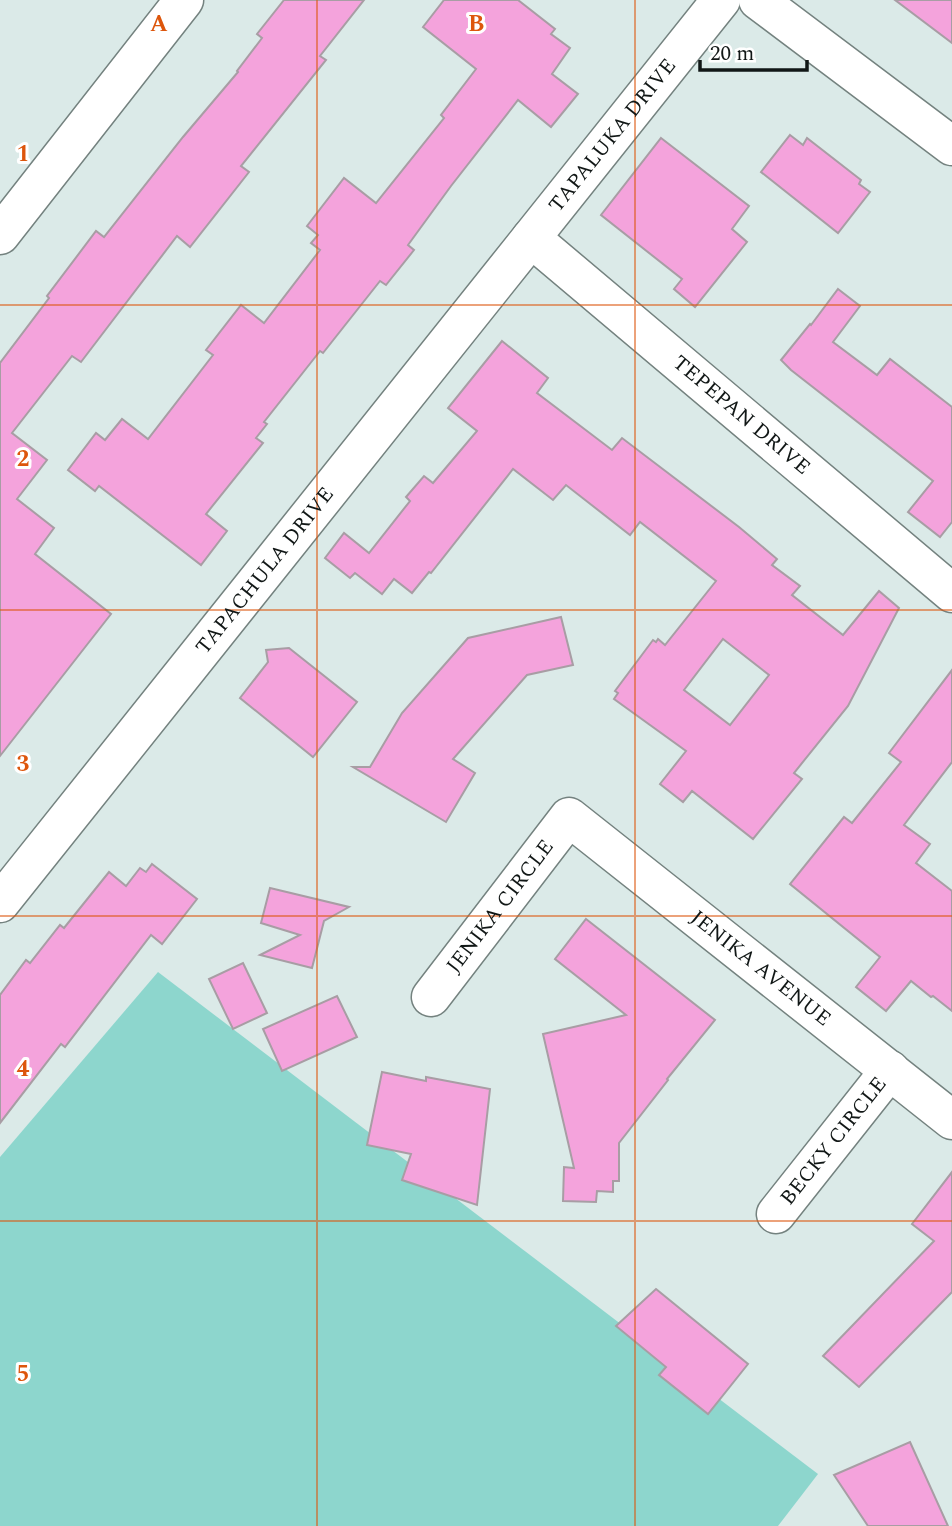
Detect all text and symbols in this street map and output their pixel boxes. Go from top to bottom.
text: A [150,7,168,42]
text: B [468,7,484,42]
scale bar [700,28,807,72]
text: 20 m [710,38,754,70]
street label: TAPALUKA DRIVE [541,52,684,220]
text: 1 [17,137,29,172]
street label: TEPEPAN DRIVE [665,348,817,483]
text: 2 [17,442,30,477]
street label: TAPACHULA DRIVE [188,480,342,662]
text: 3 [17,747,30,782]
street label: JENIKA CIRCLE [439,833,562,980]
street label: JENIKA AVENUE [683,902,838,1035]
text: 4 [17,1052,30,1087]
street label: BECKY CIRCLE [773,1070,895,1212]
text: 5 [17,1357,29,1392]

